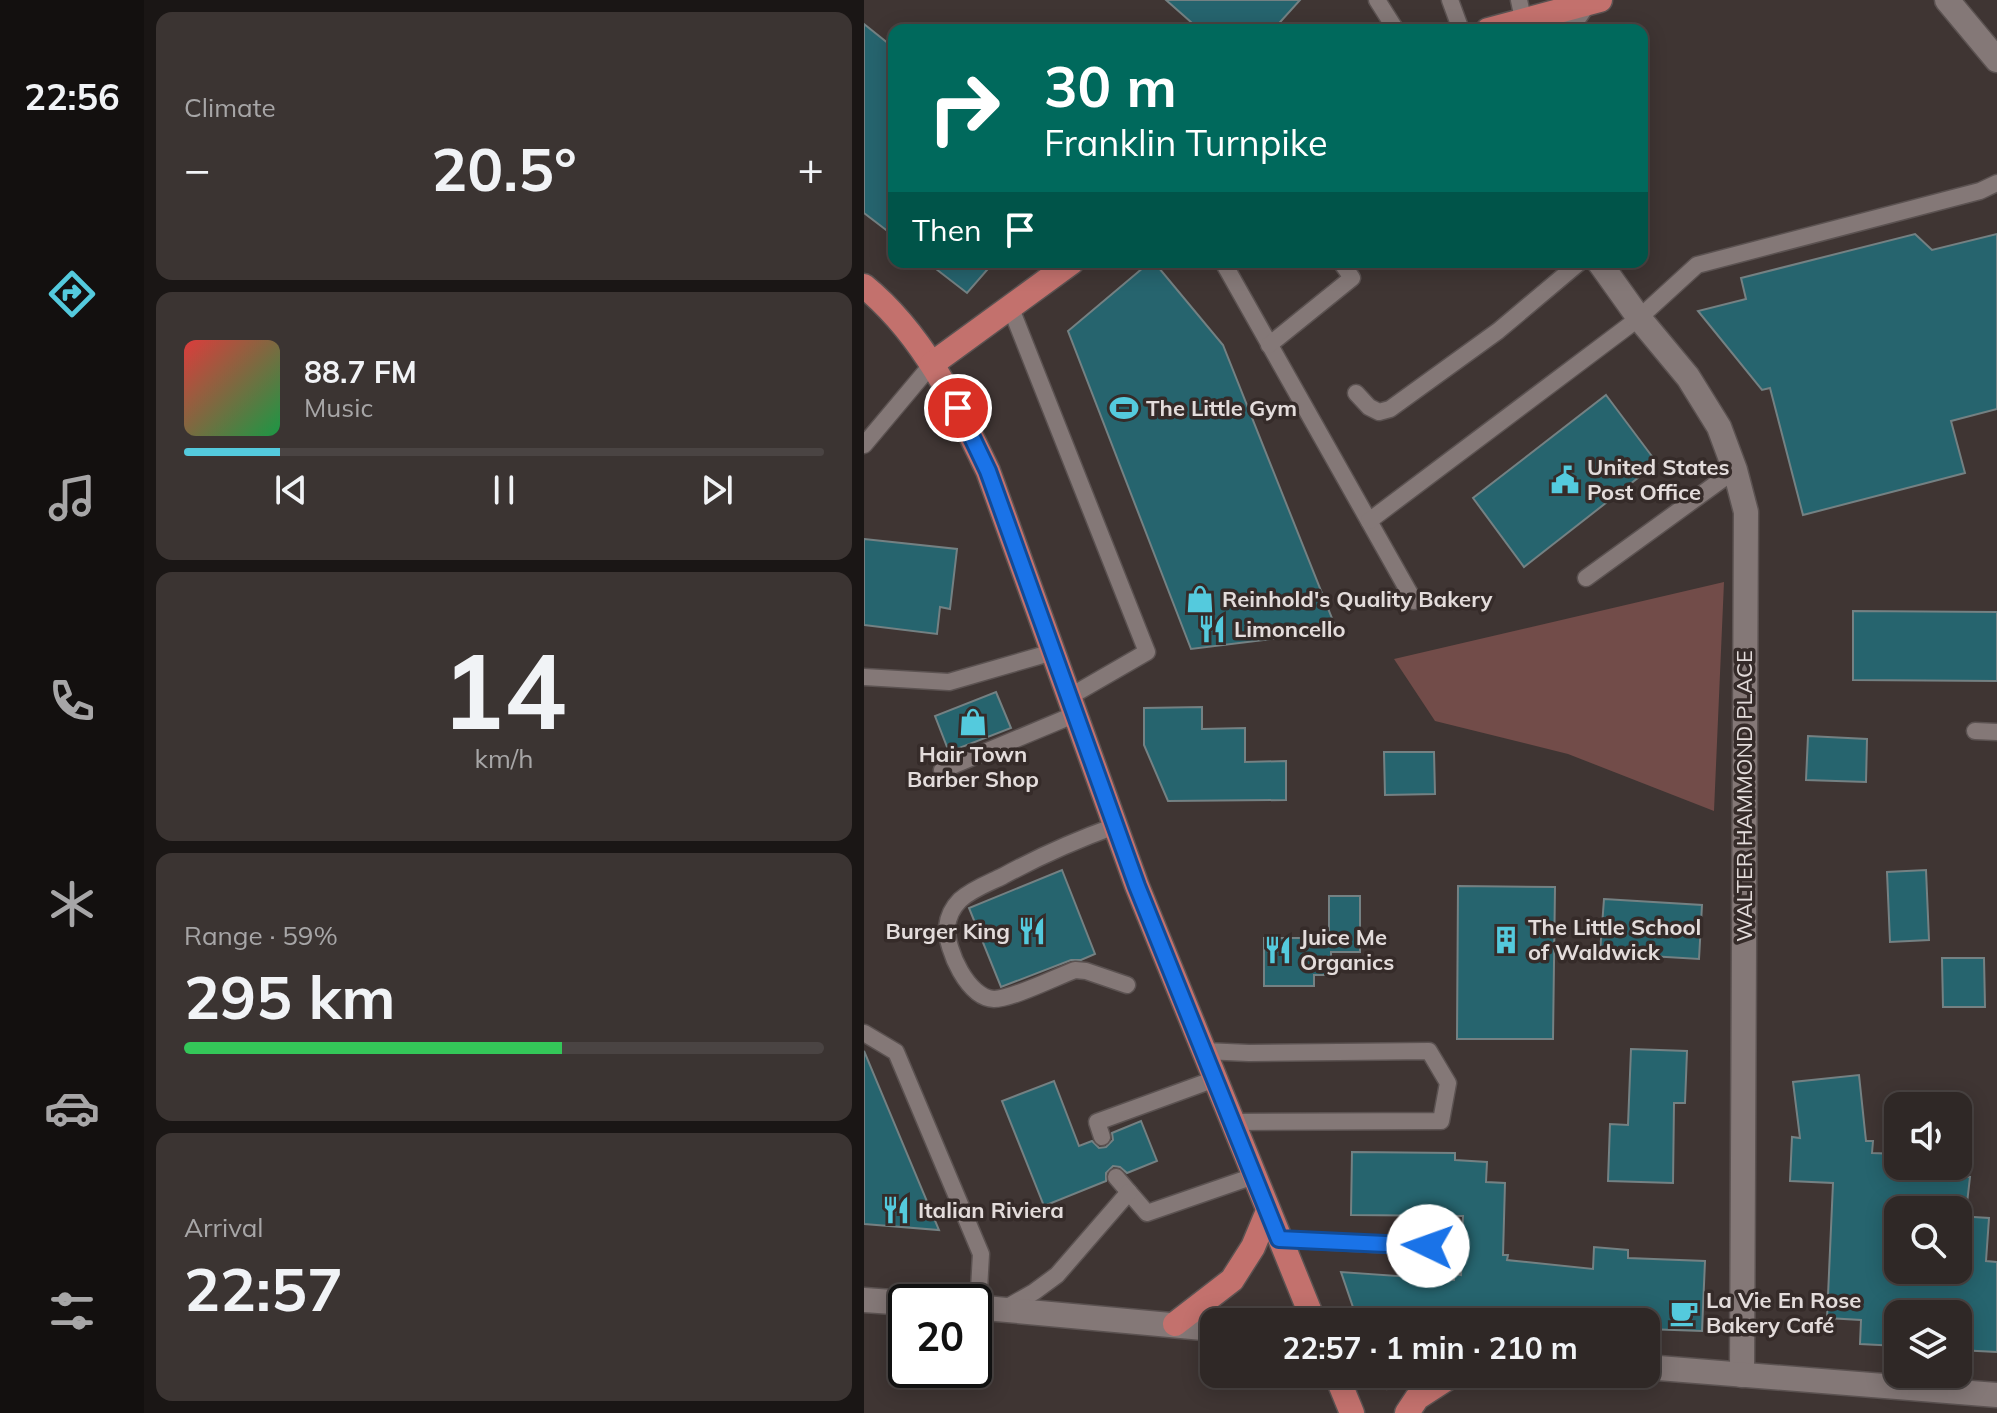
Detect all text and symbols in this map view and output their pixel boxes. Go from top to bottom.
text: 30 m [1044,51,1177,121]
icon: right [912,56,1016,160]
text: 22:56 [24,74,120,119]
text: Climate [184,91,276,124]
text: Franklin Turnpike [1044,120,1328,165]
text: 20.5° [431,131,577,206]
text: − [184,141,210,196]
text: + [798,141,824,196]
icon: arrive [998,208,1042,252]
text: Then [912,211,982,249]
icon: directions [44,266,100,322]
text: 88.7 FM [304,353,417,391]
pin [924,374,992,442]
icon: arrive [936,386,980,430]
text: Music [304,391,373,424]
sports icon: The Little Gym [1109,393,1139,423]
place label: The Little Gym [1146,394,1297,422]
place label: United States Post Office [1587,453,1730,506]
public building icon: United States Post Office [1550,465,1580,495]
icon: previous [269,468,313,512]
icon: pause [482,468,526,512]
icon: next [695,468,739,512]
icon: music [44,470,100,526]
shop icon: Reinhold's Quality Bakery [1185,584,1215,614]
place label: Reinhold's Quality Bakery [1222,585,1492,613]
restaurant icon: Limoncello [1197,614,1227,644]
place label: Limoncello [1234,615,1346,643]
text: 14 [442,624,566,755]
street label: WALTER HAMMOND PLACE [1730,650,1758,942]
icon: phone [44,673,100,729]
shop icon: Hair Town Barber Shop [958,707,988,737]
place label: Hair Town Barber Shop [907,740,1039,793]
text: km/h [475,742,533,775]
icon: climate [44,876,100,932]
place label: The Little School of Waldwick [1528,913,1701,966]
restaurant icon: Burger King [1017,916,1047,946]
place label: Burger King [885,917,1010,945]
text: Range · 59% [184,919,338,952]
place label: Juice Me Organics [1300,923,1394,976]
building icon: The Little School of Waldwick [1491,925,1521,955]
restaurant icon: Juice Me Organics [1263,935,1293,965]
text: 295 km [184,959,396,1034]
icon: car [44,1080,100,1136]
map controls [1884,1092,1972,1388]
button: sound [1884,1092,1972,1180]
restaurant icon: Italian Riviera [881,1195,911,1225]
place label: Italian Riviera [918,1196,1064,1224]
button: search [1884,1196,1972,1284]
position arrow [1386,1204,1470,1288]
text: Arrival [184,1211,264,1244]
text: 22:57 [184,1251,343,1326]
icon: filters [44,1283,100,1339]
speed limit sign: 20 [888,1284,992,1388]
place label: La Vie En Rose Bakery Café [1706,1286,1861,1339]
cafe icon: La Vie En Rose Bakery Café [1669,1298,1699,1328]
button: layers [1884,1300,1972,1388]
text: 22:57 · 1 min · 210 m [1282,1329,1578,1367]

